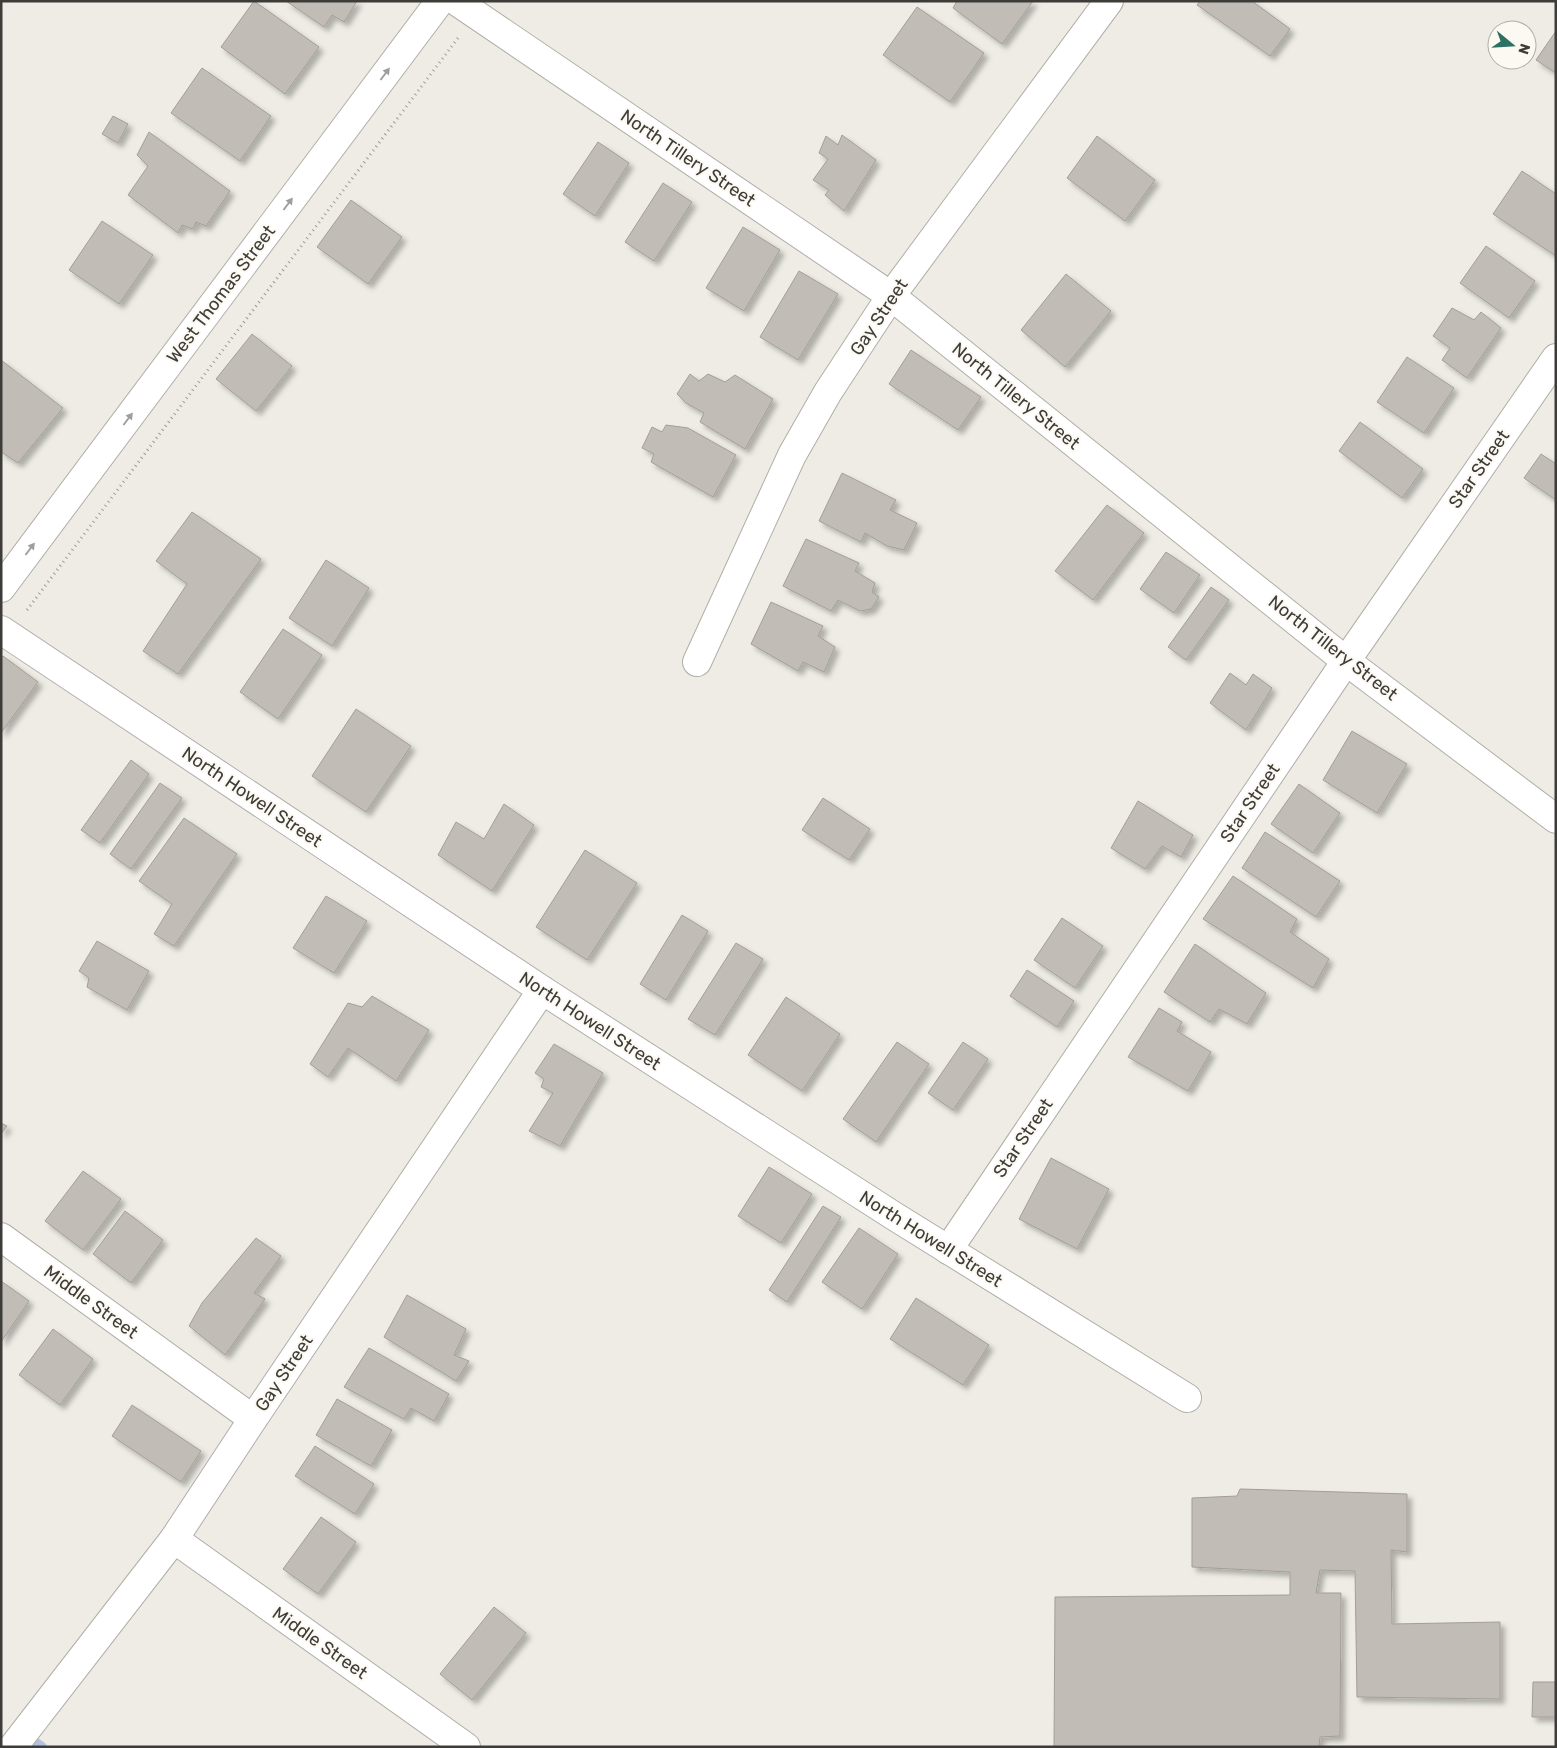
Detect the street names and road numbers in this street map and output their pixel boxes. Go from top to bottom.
street label: North Tillery Street [616,105,760,211]
street label: West Thomas Street [162,221,280,367]
street label: Gay Street [845,274,913,360]
street label: North Tillery Street [948,338,1084,454]
street label: Star Street [1444,425,1514,513]
street label: North Tillery Street [1264,591,1402,705]
street label: North Howell Street [178,742,326,852]
street label: Star Street [1215,759,1285,847]
street label: North Howell Street [515,967,665,1075]
street label: Star Street [988,1094,1058,1182]
street label: North Howell Street [855,1186,1007,1292]
street label: Middle Street [40,1260,142,1344]
street label: Gay Street [250,1330,318,1416]
street label: Middle Street [268,1602,372,1684]

